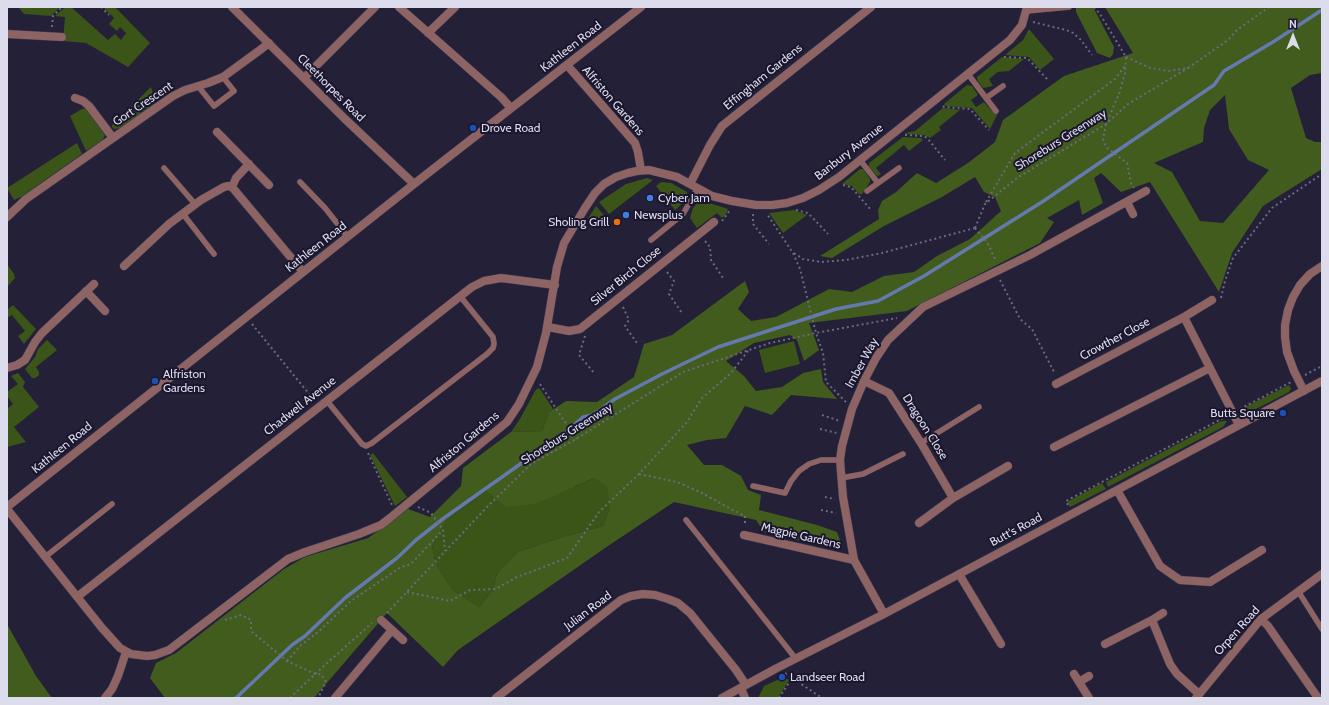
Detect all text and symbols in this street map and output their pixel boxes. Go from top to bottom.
north arrow [1273,16,1313,56]
text: N [1289,17,1297,31]
street label: Kathleen Road [538,19,604,75]
street label: Effingham Gardens [721,41,805,113]
street label: Cleethorpes Road [294,51,368,125]
street label: Alfriston Gardens [579,63,647,139]
street label: Gort Crescent [110,79,176,129]
street label: Shoreburs Greenway [1013,106,1109,174]
place label: Drove Road [481,121,540,135]
street label: Banbury Avenue [812,121,886,183]
marker: Drove Road [468,123,478,133]
place label: Cyber Jam [658,191,710,205]
marker: Cyber Jam [645,193,655,203]
place label: Newsplus [634,208,683,222]
marker: Newsplus [621,210,631,220]
place label: Sholing Grill [548,215,609,229]
marker: Sholing Grill [612,217,622,227]
street label: Kathleen Road [283,219,349,275]
street label: Silver Birch Close [588,243,664,309]
street label: Crowther Close [1078,315,1152,363]
street label: Imber Way [842,335,882,391]
place label: Alfriston Gardens [163,367,206,395]
street label: Chadwell Avenue [261,373,339,439]
marker: Alfriston Gardens [150,376,160,386]
street label: Dragoon Close [899,392,951,462]
street label: Shoreburs Greenway [519,400,615,468]
place label: Butts Square [1210,406,1275,420]
street label: Alfriston Gardens [426,408,502,476]
marker: Butts Square [1278,408,1288,418]
street label: Kathleen Road [29,419,95,477]
street label: Butt's Road [987,510,1045,550]
street label: Magpie Gardens [760,520,842,552]
street label: Julian Road [561,588,615,634]
street label: Orpen Road [1211,603,1263,659]
place label: Landseer Road [790,670,865,684]
marker: Landseer Road [777,672,787,682]

